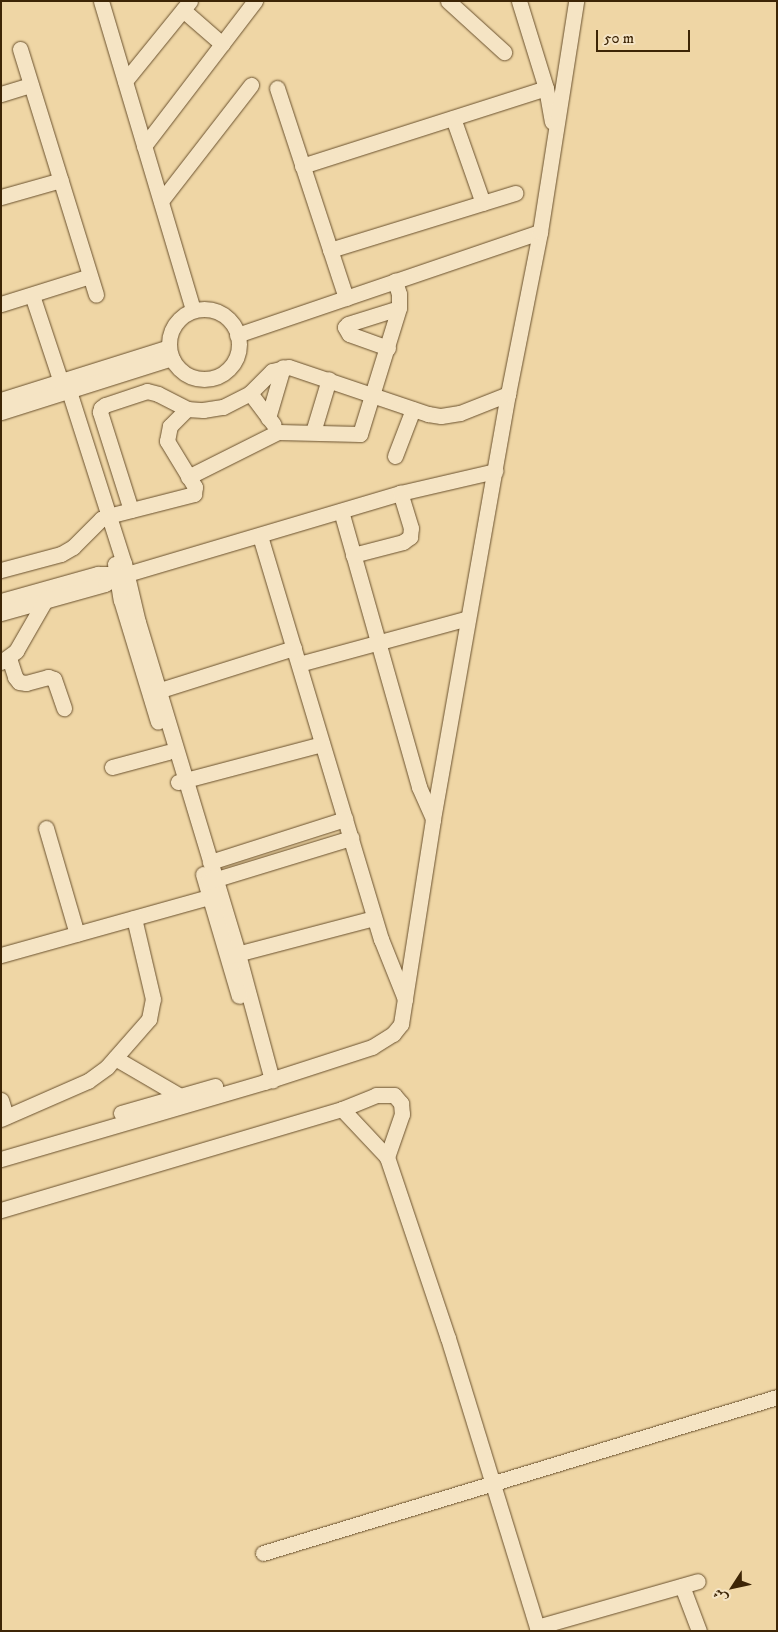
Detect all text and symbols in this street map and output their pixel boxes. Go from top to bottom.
scale bar [598,20,692,52]
text: 50 m [604,29,634,48]
north arrow [708,1562,758,1612]
text: ش [709,1585,732,1606]

